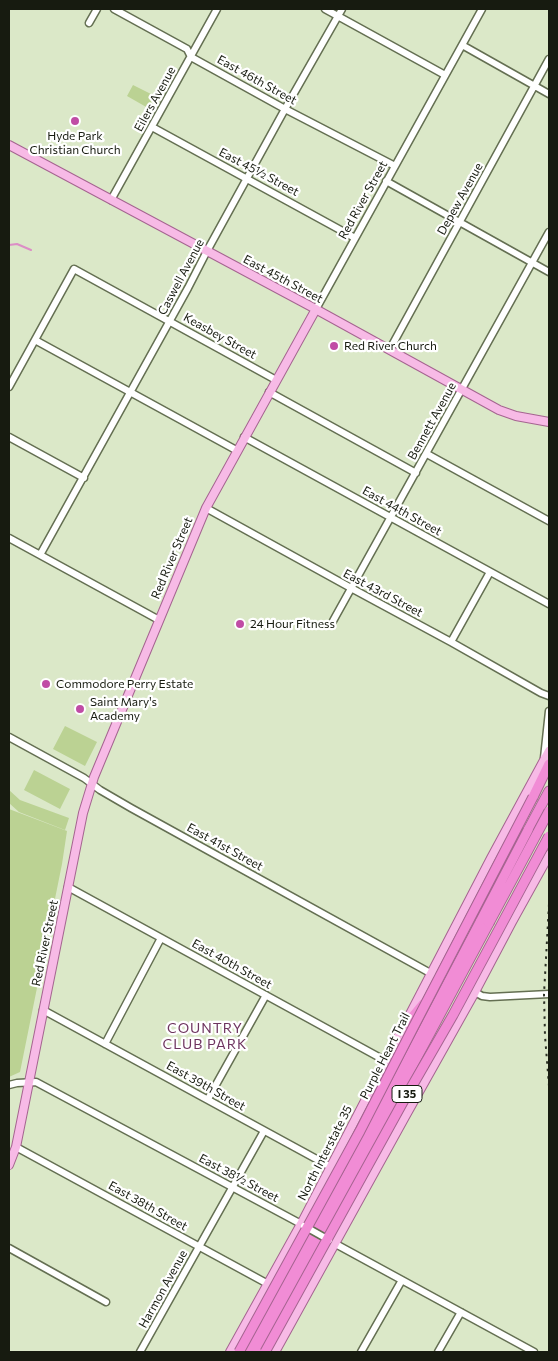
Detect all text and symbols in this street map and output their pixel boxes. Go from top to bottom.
street label: East 46th Street [215,52,299,108]
street label: Eilers Avenue [131,64,179,134]
marker: Hyde Park Christian Church [69,115,81,127]
place label: Hyde Park Christian Church [29,129,121,157]
street label: East 45½ Street [217,145,301,199]
street label: Red River Street [335,158,391,242]
street label: Depew Avenue [434,160,486,238]
street label: Caswell Avenue [155,237,207,317]
street label: East 45th Street [241,252,325,306]
street label: Keasbey Street [181,310,259,362]
place label: Red River Church [344,339,437,353]
marker: Red River Church [328,340,340,352]
street label: Bennett Avenue [405,380,459,462]
street label: East 44th Street [360,483,444,539]
street label: Red River Street [148,515,196,601]
street label: East 43rd Street [341,566,425,620]
place label: 24 Hour Fitness [250,617,335,631]
marker: 24 Hour Fitness [234,618,246,630]
place label: Commodore Perry Estate [56,677,193,691]
marker: Commodore Perry Estate [40,678,52,690]
place label: Saint Mary's Academy [90,695,157,723]
marker: Saint Mary's Academy [74,703,86,715]
street label: East 41st Street [185,820,265,874]
street label: Red River Street [29,899,61,987]
street label: East 40th Street [190,936,274,992]
street label: Purple Heart Trail [357,1010,413,1102]
district label: COUNTRY CLUB PARK [161,1020,249,1052]
street label: East 39th Street [164,1058,248,1114]
road number: I 35 [392,1086,422,1102]
street label: North Interstate 35 [295,1103,355,1203]
street label: East 38½ Street [197,1151,281,1205]
street label: East 38th Street [106,1178,190,1234]
street label: Harmon Avenue [136,1248,190,1330]

